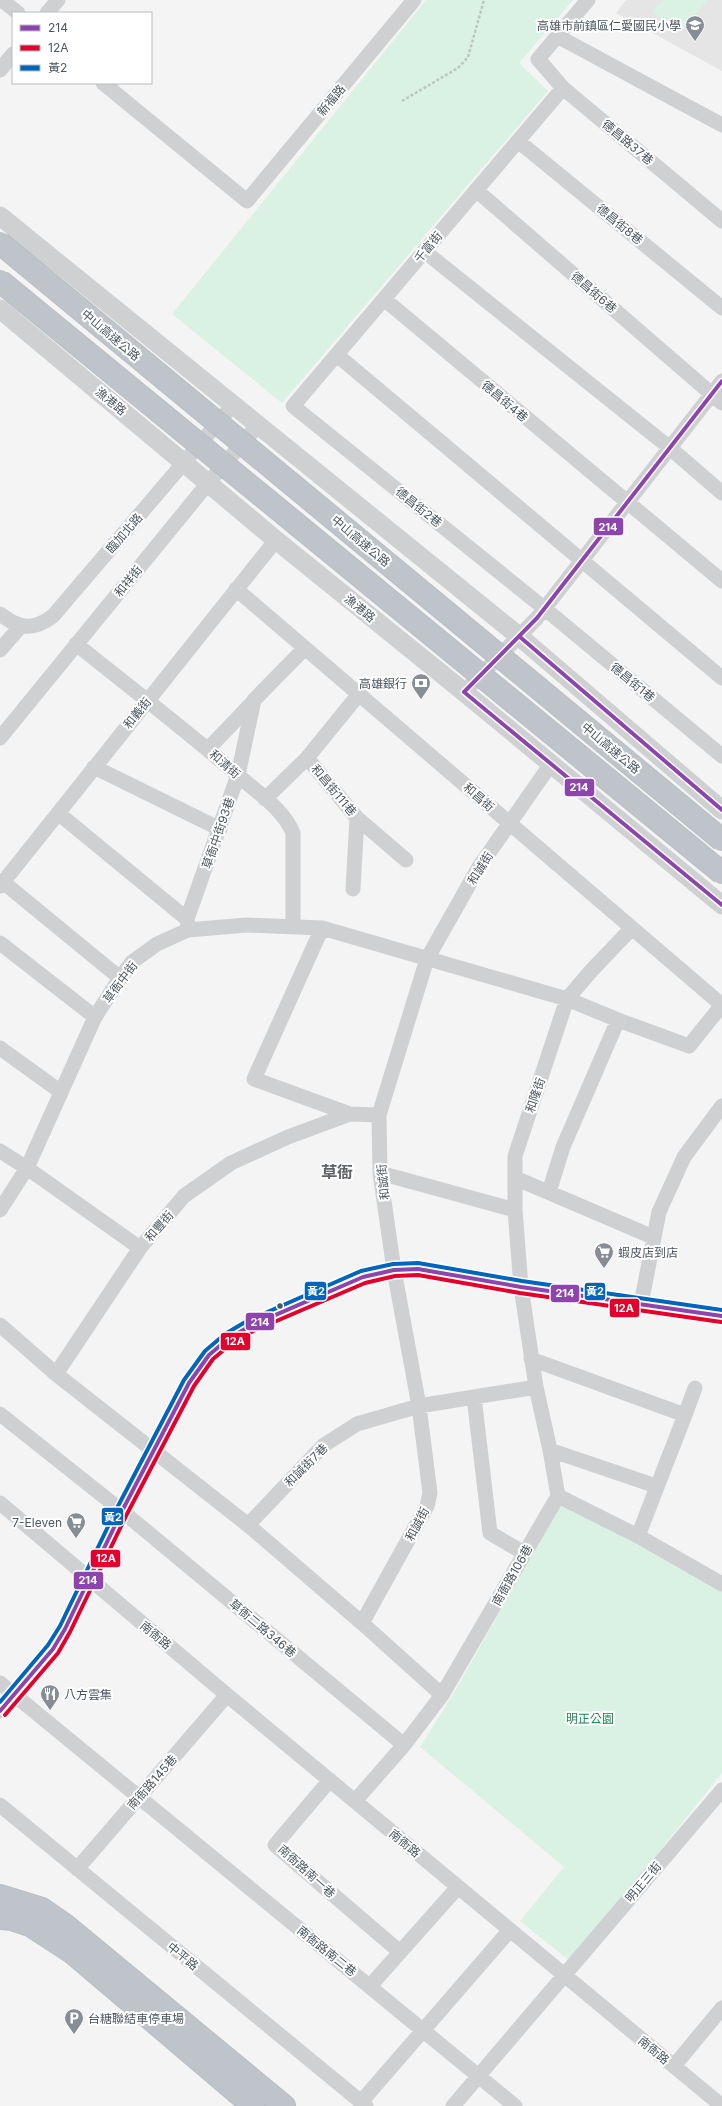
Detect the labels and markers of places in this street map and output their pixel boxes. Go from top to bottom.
school or university icon: 高雄市前鎮區仁愛國民小學 [684,14,706,42]
place label: 高雄市前鎮區仁愛國民小學 [537,18,681,33]
bank icon: 高雄銀行 [410,672,432,700]
place label: 高雄銀行 [359,676,407,691]
supermarket icon: 蝦皮店到店 [593,1241,615,1269]
place label: 蝦皮店到店 [618,1245,678,1260]
unlabelled marker [275,1301,285,1311]
supermarket icon: 7-Eleven [65,1511,87,1539]
place label: 7-Eleven [12,1515,62,1530]
restaurant icon: 八方雲集 [39,1683,61,1711]
place label: 八方雲集 [64,1687,112,1702]
parking icon: 台糖聯結車停車場 [63,2007,85,2035]
place label: 台糖聯結車停車場 [88,2011,184,2026]

